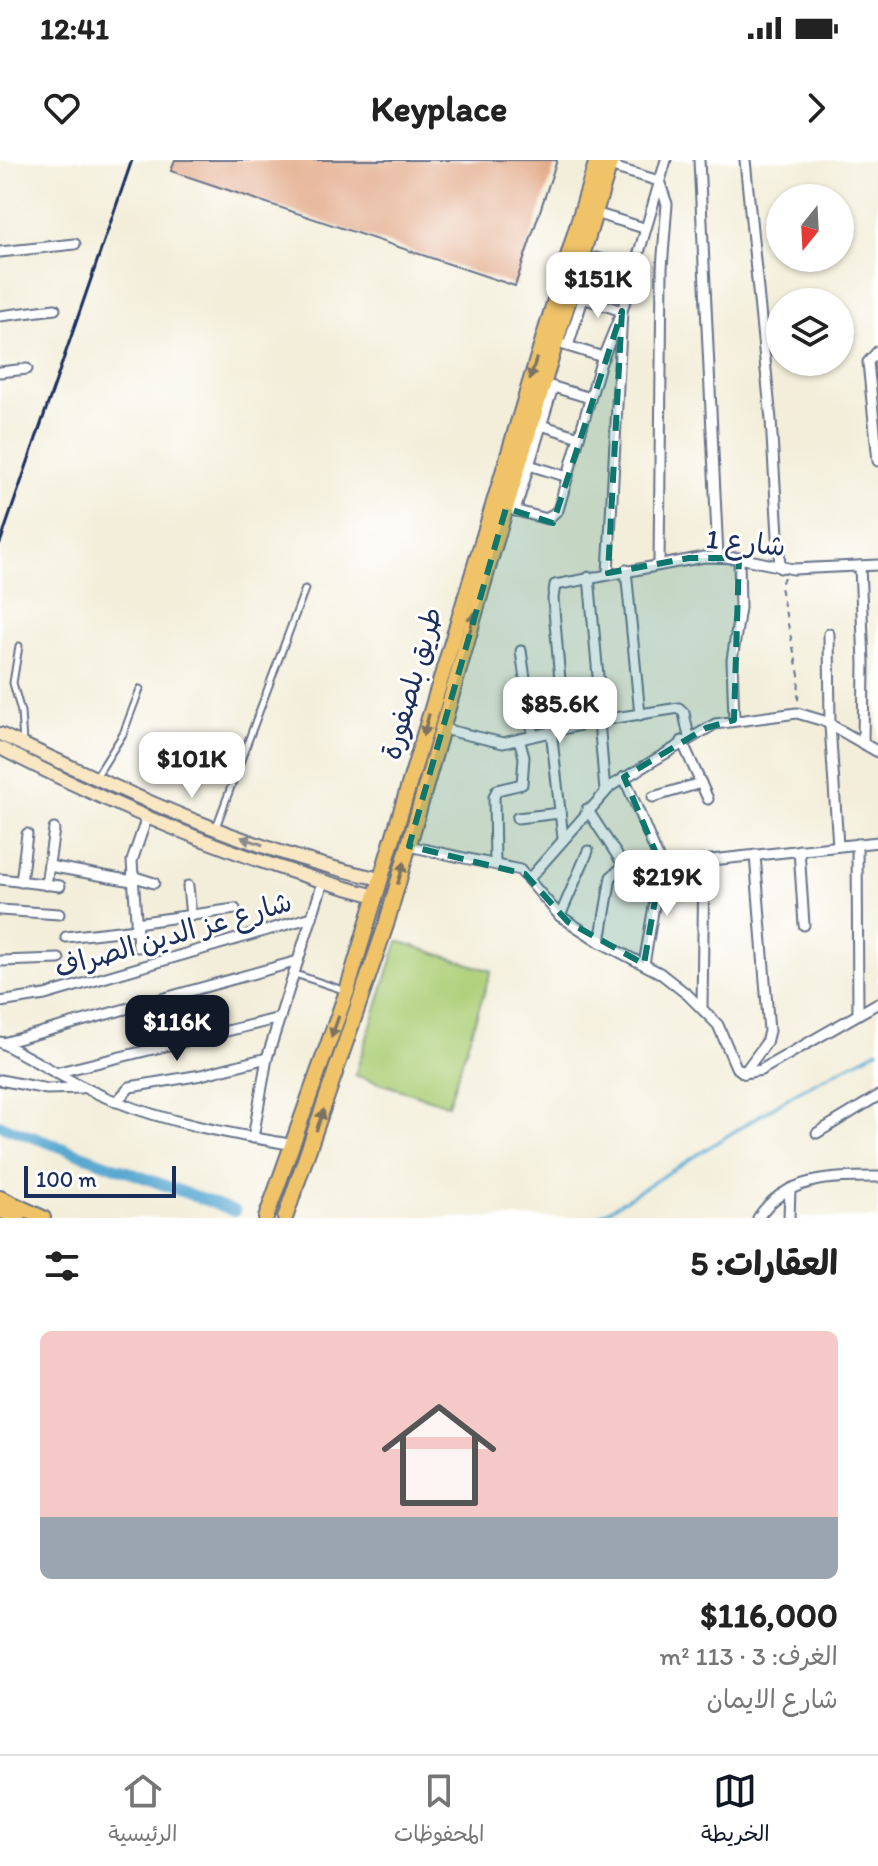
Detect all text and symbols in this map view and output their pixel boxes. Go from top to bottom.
text: 12:41 [40,10,109,47]
icon: heart [40,86,84,130]
icon: forward [794,86,838,130]
text: Keyplace [371,87,507,130]
north arrow [766,184,854,272]
map controls [766,184,854,376]
pin: $151K [542,252,654,320]
text: $151K [564,262,632,294]
button: layers [766,288,854,376]
one-way arrow [526,357,539,381]
street label: شارع 1 [704,521,788,566]
street label: طريق بلصفورة [373,603,450,763]
one-way arrow [467,610,479,635]
pin: $85.6K [495,677,625,745]
text: $85.6K [521,687,599,719]
one-way arrow [419,713,432,737]
pin: $101K [136,732,248,800]
text: $101K [157,742,227,774]
one-way arrow [240,835,264,847]
pin: $219K [611,850,723,918]
text: $219K [632,860,702,892]
one-way arrow [395,861,408,885]
street label: شارع عز الدين الصراف [50,884,296,987]
pin: $116K [121,995,233,1063]
text: $116K [143,1005,211,1037]
one-way arrow [328,1015,340,1039]
one-way arrow [315,1108,327,1132]
scale bar [24,1162,176,1198]
text: 100 m [36,1166,97,1193]
text: العقارات: 5 [690,1243,838,1284]
icon: filters [40,1244,84,1288]
icon: home [367,1383,511,1527]
text: $116,000 [700,1595,838,1636]
text: الغرف: 3 · 113 m² [660,1640,838,1672]
text: شارع الايمان [706,1683,838,1715]
tab: الرئيسية [108,1769,177,1853]
tab: المحفوظات [394,1769,485,1853]
tab: الخريطة [701,1769,770,1853]

